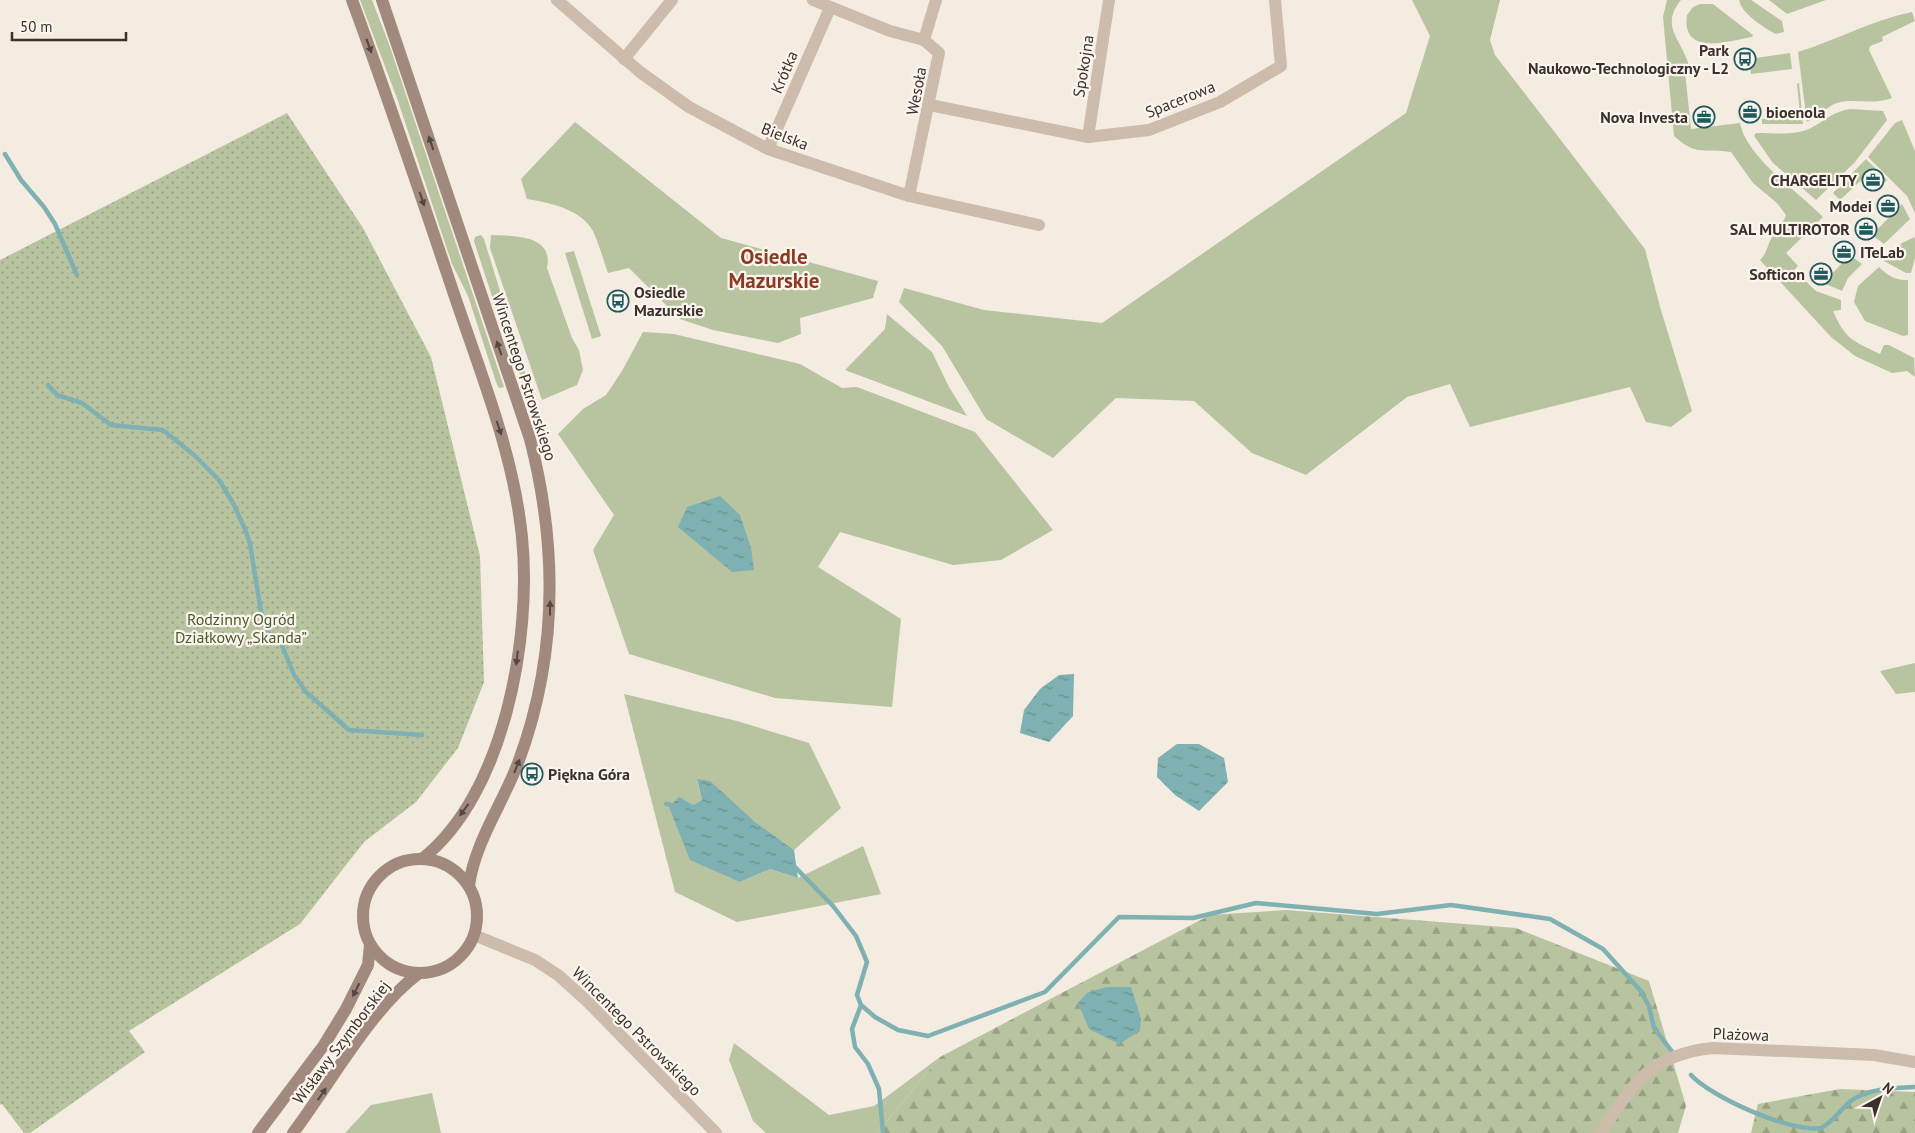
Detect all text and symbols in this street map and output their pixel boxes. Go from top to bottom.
scale bar [12,10,126,42]
text: 50 m [20,17,53,36]
street label: Spokojna [1068,33,1098,99]
one-way arrow [365,39,373,54]
place label: Park Naukowo-Technologiczny - L2 [1528,40,1729,78]
bus stop icon: Park Naukowo-Technologiczny - L2 [1733,47,1757,71]
street label: Krótka [766,48,802,96]
street label: Wesoła [902,65,930,117]
street label: Spacerowa [1142,76,1218,122]
office icon: bioenola [1738,100,1762,124]
place label: bioenola [1766,102,1826,122]
office icon: Nova Investa [1692,105,1716,129]
place label: Nova Investa [1600,107,1688,127]
street label: Bielska [759,118,811,154]
one-way arrow [427,136,434,151]
office icon: CHARGELITY [1861,168,1885,192]
place label: CHARGELITY [1771,170,1858,190]
one-way arrow [419,192,426,207]
office icon: Modei [1876,194,1900,218]
place label: Modei [1830,196,1872,216]
office icon: SAL MULTIROTOR [1854,217,1878,241]
place label: SAL MULTIROTOR [1730,219,1850,239]
office icon: ITeLab [1832,240,1856,264]
place label: ITeLab [1860,242,1905,262]
district label: Osiedle Mazurskie [729,243,820,294]
office icon: Softicon [1809,262,1833,286]
place label: Softicon [1749,264,1805,284]
place label: Osiedle Mazurskie [634,282,703,320]
bus stop icon: Osiedle Mazurskie [606,289,630,313]
street label: Wincentego Pstrowskiego [489,291,561,463]
one-way arrow [495,340,503,355]
one-way arrow [495,421,503,436]
one-way arrow [546,600,554,616]
park label: Rodzinny Ogród Działkowy „Skanda” [175,609,307,647]
one-way arrow [513,650,521,666]
one-way arrow [513,759,521,773]
bus stop icon: Piękna Góra [520,762,544,786]
place label: Piękna Góra [548,764,630,784]
one-way arrow [459,803,469,817]
street label: Wincentego Pstrowskiego [568,962,706,1100]
street label: Wisławy Szymborskiej [288,976,394,1108]
one-way arrow [351,983,360,998]
street label: Plażowa [1712,1023,1770,1045]
north arrow [1855,1073,1905,1123]
text: N [1879,1078,1898,1098]
one-way arrow [317,1087,327,1101]

